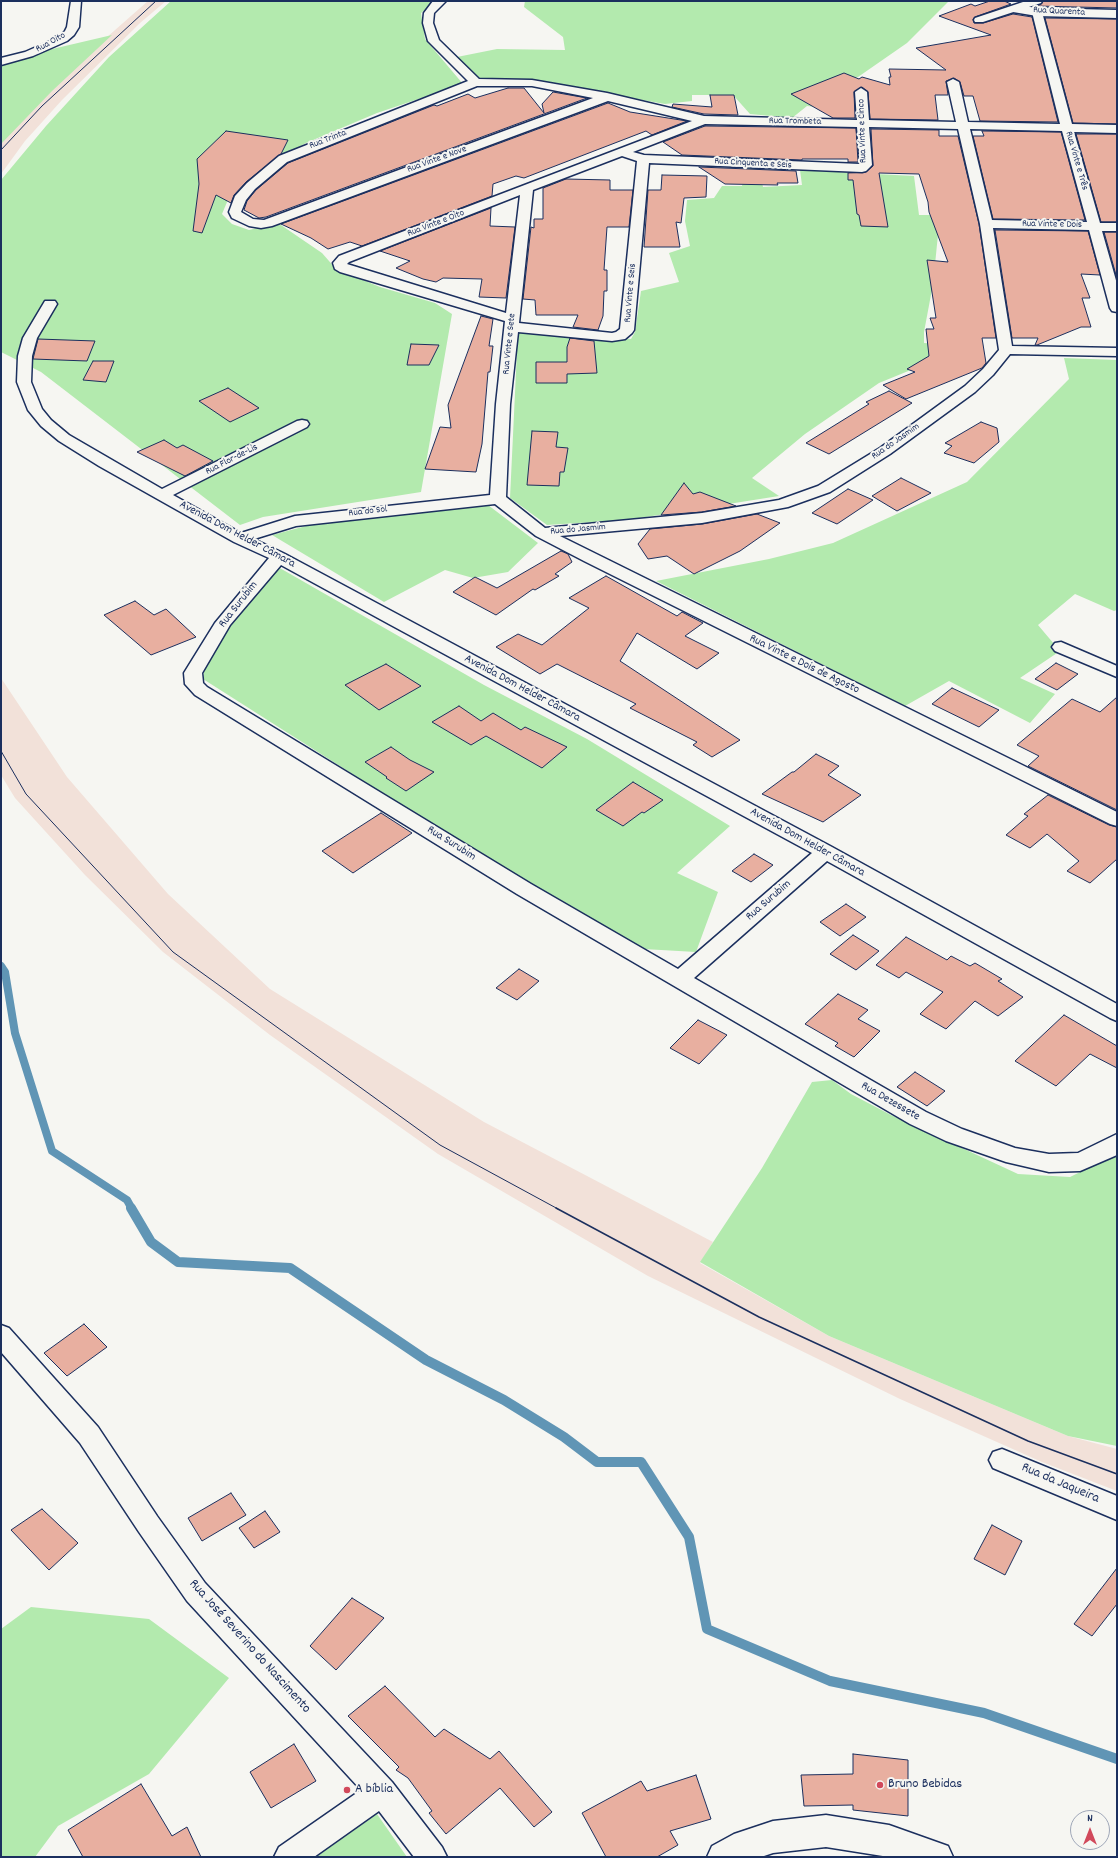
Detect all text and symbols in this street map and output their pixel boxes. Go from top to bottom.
street label: Rua Quarenta [1033,5,1085,19]
street label: Rua Oito [34,30,68,56]
street label: Rua Vinte e Cinco [856,99,870,163]
street label: Rua Trombeta [769,116,821,128]
street label: Rua Trinta [308,127,348,153]
street label: Rua Vinte e Três [1062,130,1090,192]
street label: Rua Vinte e Nove [406,144,468,176]
street label: Rua Cinquenta e Seis [714,156,792,172]
street label: Rua Vinte e Oito [406,208,466,240]
street label: Rua Vinte e Dois [1022,218,1082,232]
street label: Rua Vinte e Seis [622,263,640,323]
street label: Rua Vinte e Sete [501,313,519,375]
street label: Rua do Jasmim [870,421,922,463]
street label: Rua Flor-de-Lis [204,442,260,478]
street label: Avenida Dom Helder Câmara [177,498,297,572]
street label: Rua do Sol [348,504,388,520]
street label: Rua do Jasmim [550,522,606,538]
street label: Rua Surubim [216,579,262,631]
street label: Rua Vinte e Dois de Agosto [747,632,861,698]
street label: Avenida Dom Helder Câmara [462,652,582,726]
street label: Avenida Dom Helder Câmara [747,805,867,881]
street label: Rua Surubim [424,823,478,865]
street label: Rua Surubim [743,877,795,925]
street label: Rua Dezessete [858,1079,922,1125]
street label: Rua da Jaqueira [1018,1460,1102,1508]
street label: Rua José Severino do Nascimento [184,1577,314,1717]
place label: Bruno Bebidas [888,1777,962,1793]
marker: Bruno Bebidas [875,1780,885,1790]
place label: A bíblia [355,1782,393,1798]
marker: A bíblia [342,1785,352,1795]
north arrow [1070,1810,1110,1850]
text: N [1087,1811,1093,1827]

